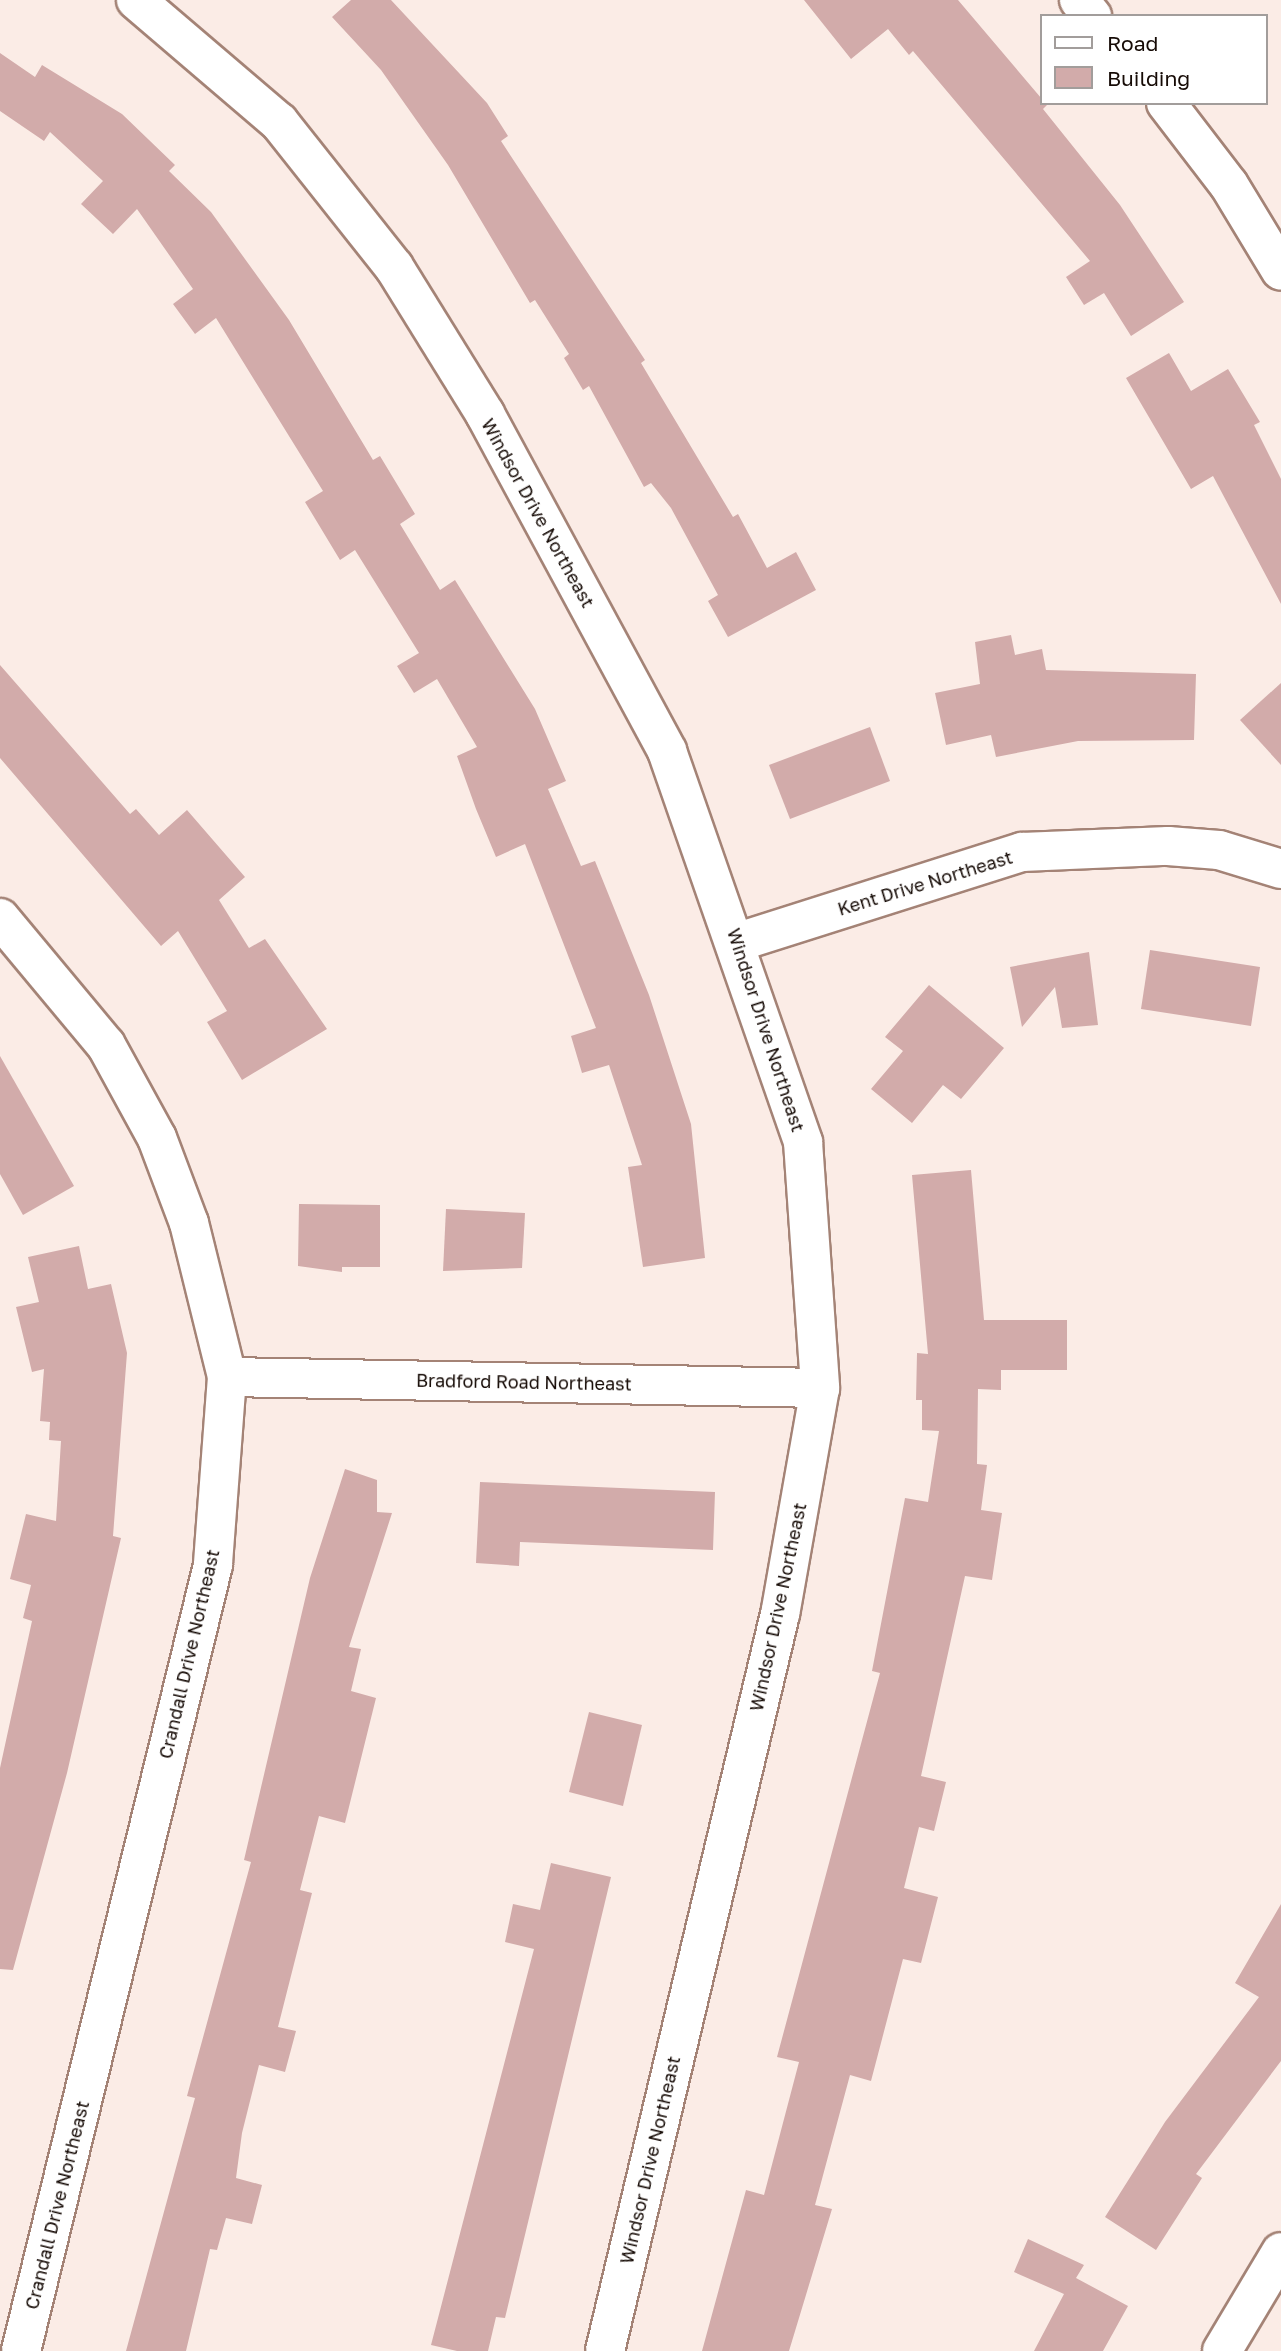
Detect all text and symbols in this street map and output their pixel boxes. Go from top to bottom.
legend [1040,14,1267,105]
text: Road [1107,30,1158,56]
text: Building [1107,65,1190,91]
street label: Windsor Drive Northeast [477,415,599,611]
street label: Kent Drive Northeast [835,846,1015,920]
street label: Windsor Drive Northeast [723,926,809,1134]
street label: Bradford Road Northeast [416,1369,632,1395]
street label: Windsor Drive Northeast [745,1501,811,1713]
street label: Crandall Drive Northeast [154,1547,224,1761]
street label: Windsor Drive Northeast [616,2054,684,2266]
street label: Crandall Drive Northeast [21,2098,93,2312]

